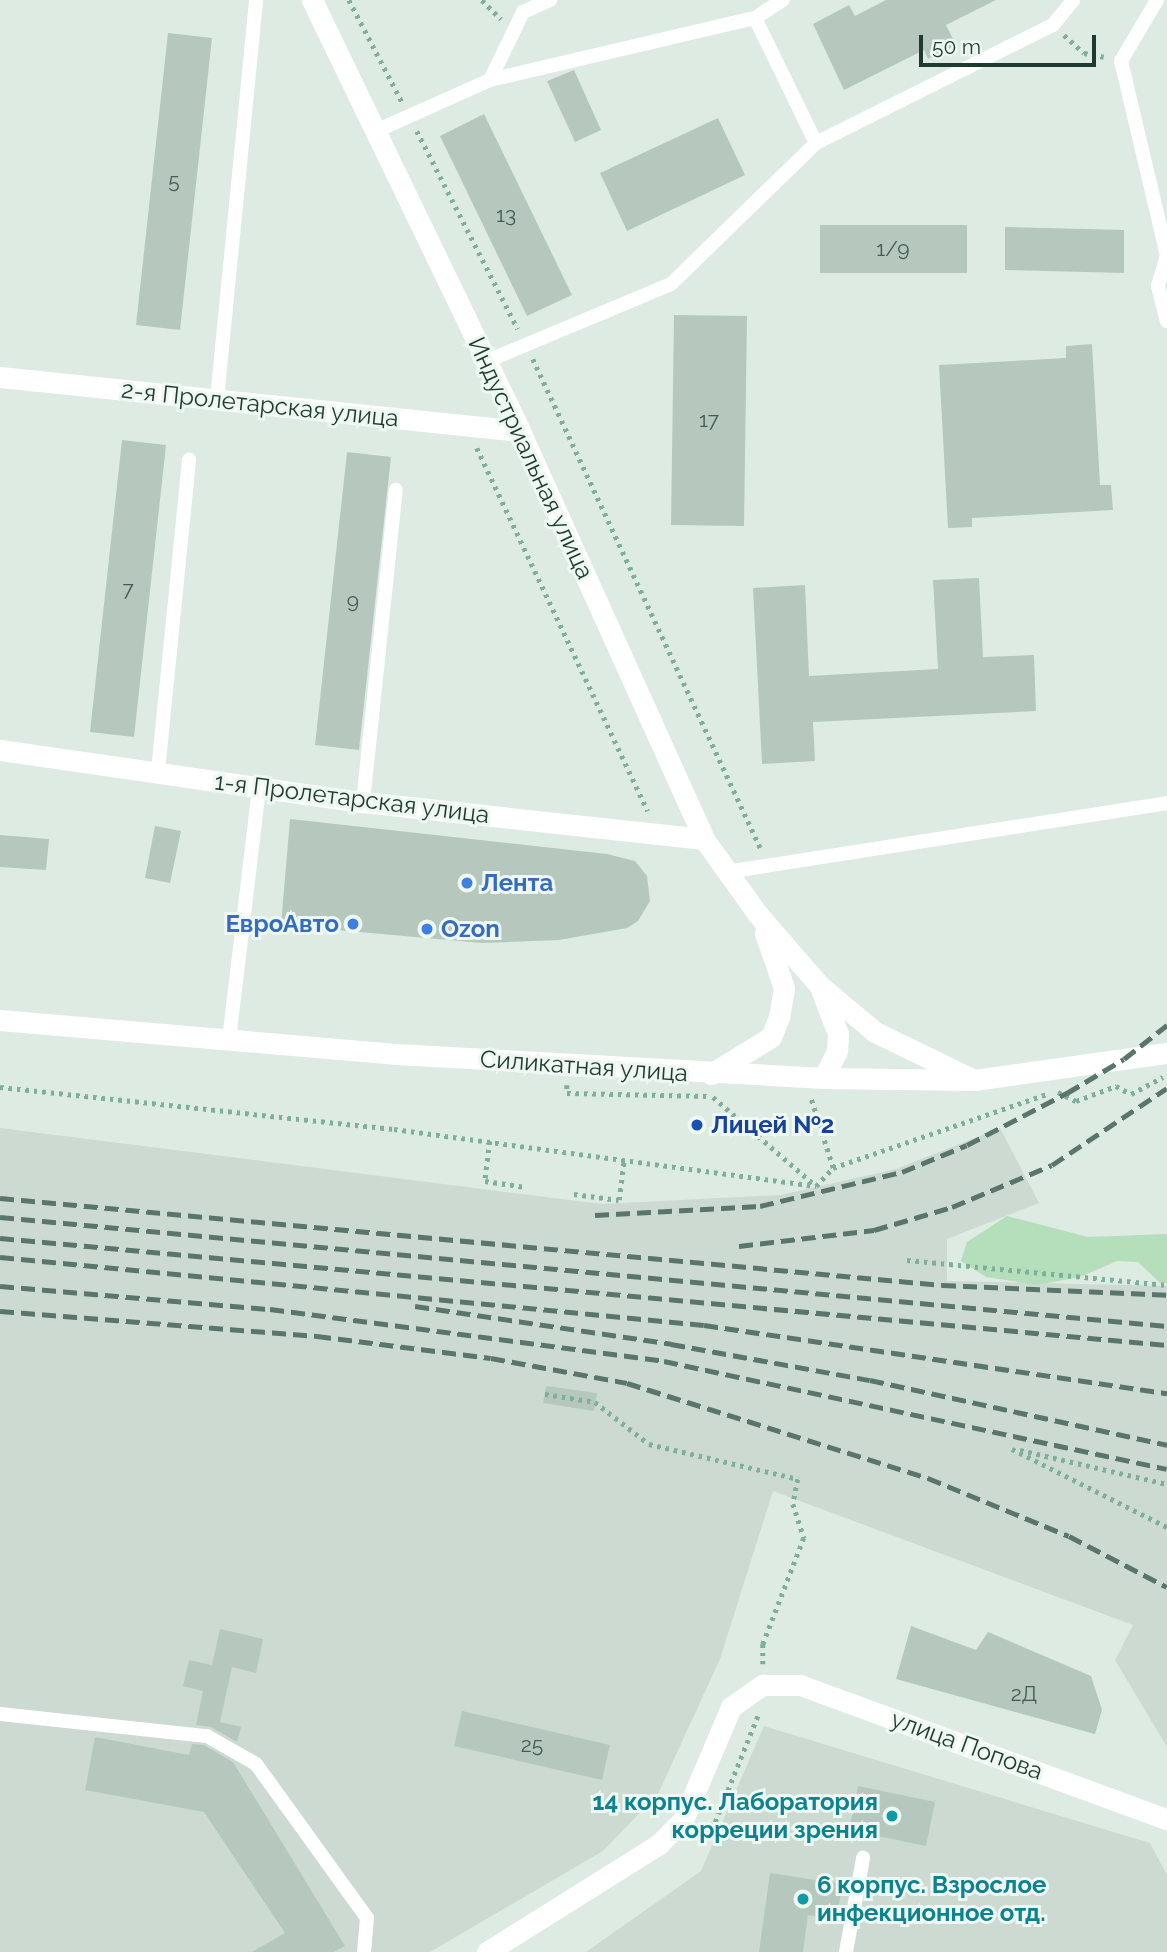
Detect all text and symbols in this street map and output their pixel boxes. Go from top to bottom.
scale bar [922,21,1099,65]
text: 50 m [932,34,981,59]
house number: 5 [168,168,180,194]
house number: 13 [496,202,516,228]
house number: 1/9 [876,236,910,262]
street label: Индустриальная улица [462,332,600,584]
street label: 2-я Пролетарская улица [119,375,401,433]
house number: 17 [699,407,719,433]
house number: 7 [122,576,134,602]
house number: 9 [347,588,359,614]
street label: 1-я Пролетарская улица [213,767,491,829]
place label: Лента [481,869,553,897]
marker: Лента [459,875,475,891]
place label: ЕвроАвто [225,910,339,938]
place label: Ozon [441,915,500,943]
marker: ЕвроАвто [345,916,361,932]
marker: Ozon [419,921,435,937]
street label: Силикатная улица [479,1044,689,1088]
place label: Лицей №2 [711,1111,834,1139]
marker: Лицей №2 [689,1117,705,1133]
house number: 2Д [1011,1681,1037,1707]
street label: улица Попова [887,1704,1047,1786]
house number: 25 [521,1732,543,1758]
place label: 14 корпус. Лаборатория корреции зрения [593,1788,878,1844]
marker: 14 корпус. Лаборатория корреции зрения [884,1808,900,1824]
place label: 6 корпус. Взрослое инфекционное отд. [817,1871,1046,1927]
marker: 6 корпус. Взрослое инфекционное отд. [795,1891,811,1907]

